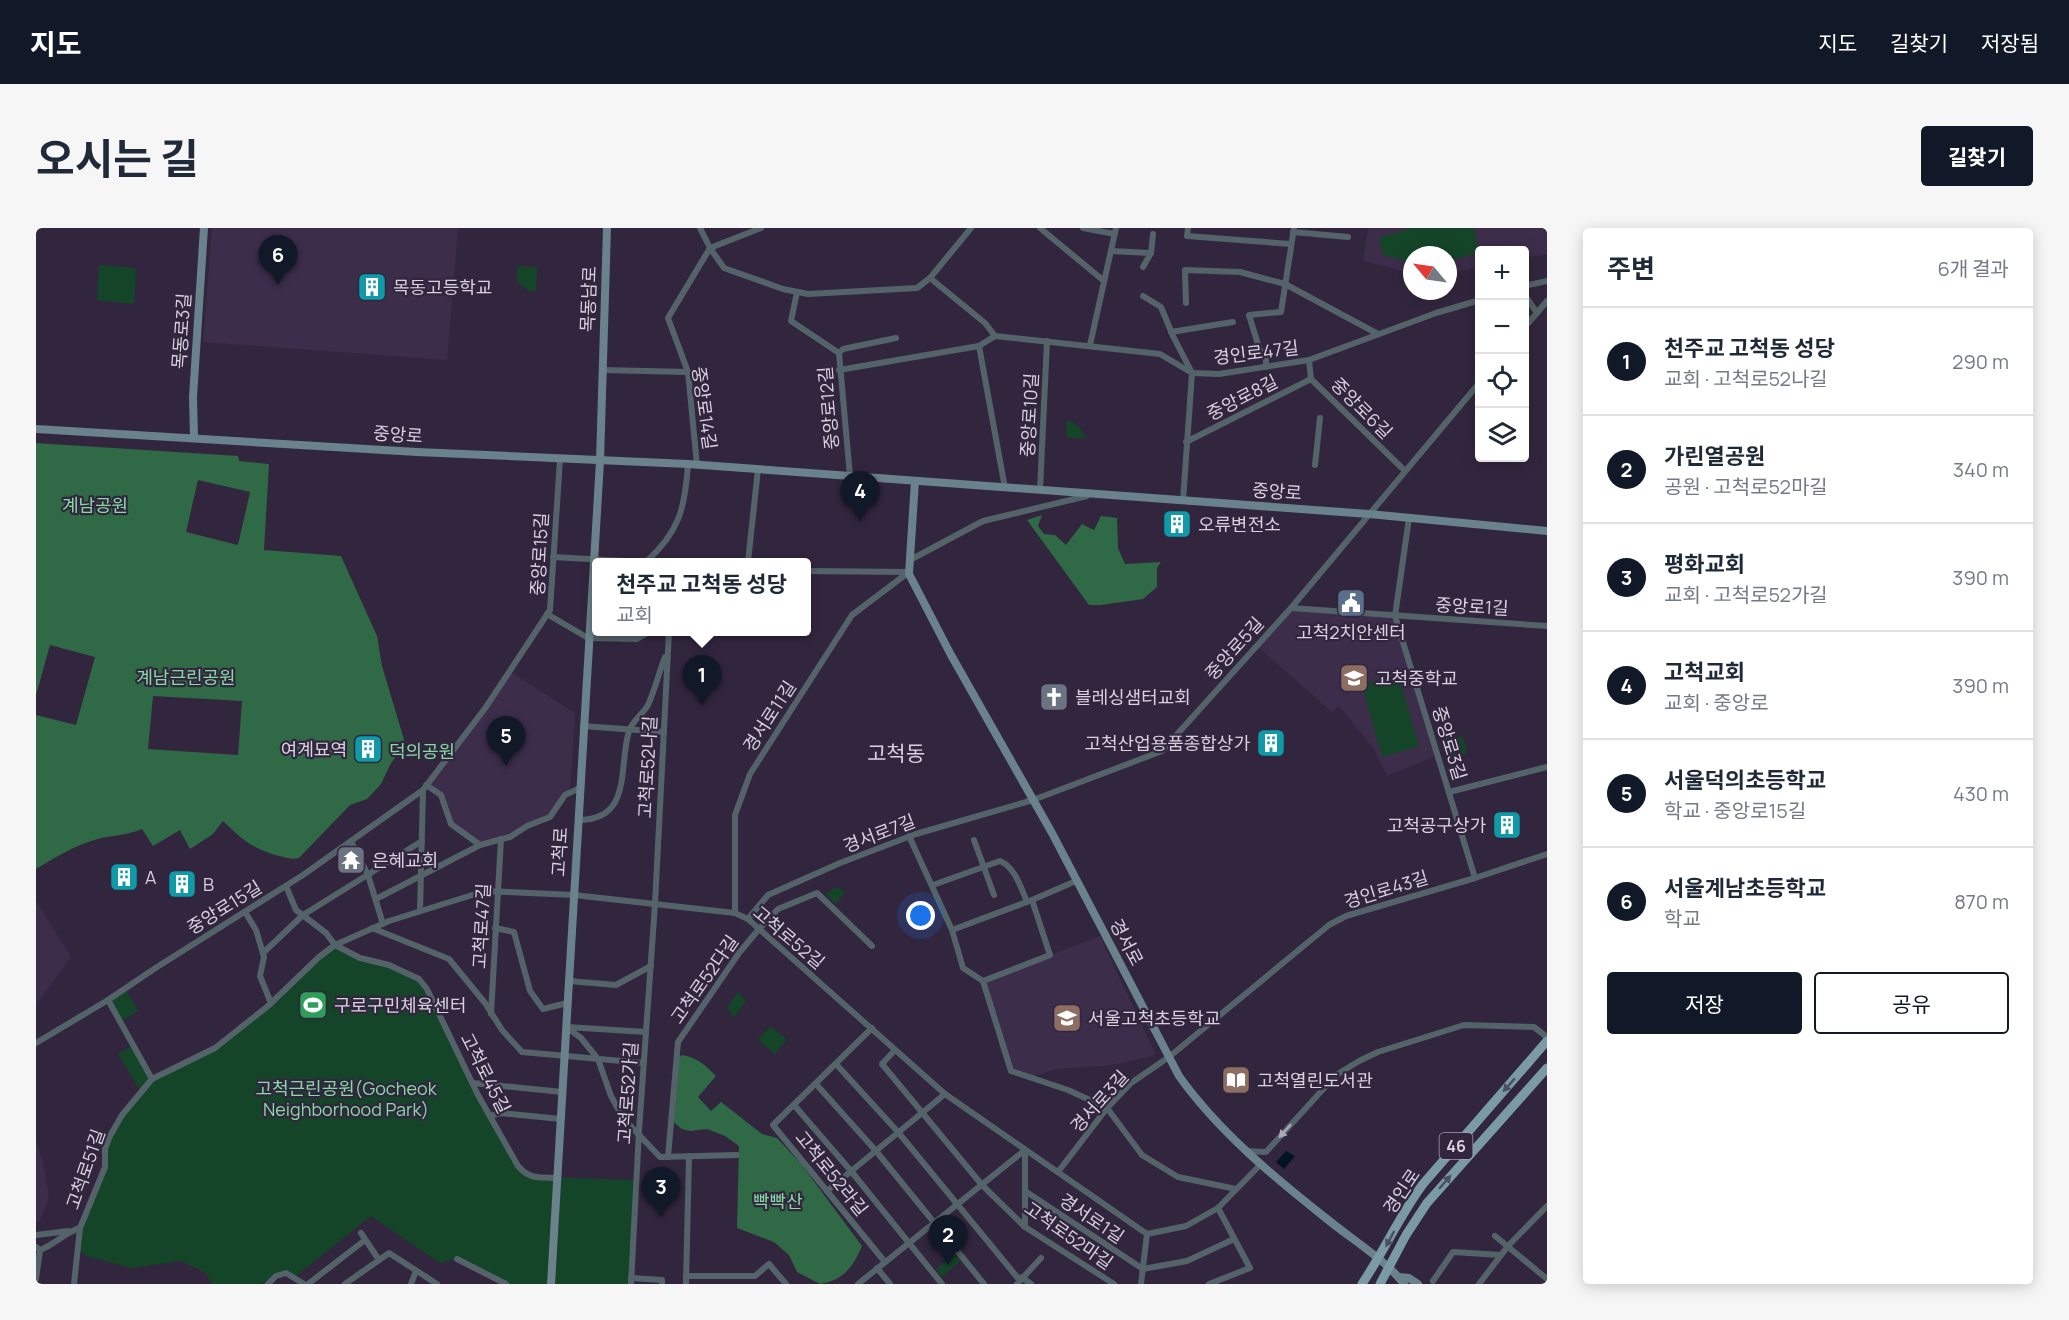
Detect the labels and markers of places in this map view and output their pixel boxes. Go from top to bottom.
pin: 6 [258,236,298,285]
building icon: 목동고등학교 [356,271,388,303]
place label: 목동고등학교 [393,275,492,299]
pin: 4 [840,472,880,521]
building icon: 오류변전소 [1161,508,1193,540]
place label: 오류변전소 [1198,512,1281,536]
public building icon: 고척2치안센터 [1335,587,1367,619]
place label: 고척2치안센터 [1296,620,1406,644]
pin: 1 [682,656,722,705]
school or university icon: 고척중학교 [1338,662,1370,694]
place label: 고척중학교 [1375,666,1458,690]
church icon: 블레싱샘터교회 [1038,681,1070,713]
place label: 블레싱샘터교회 [1075,685,1191,709]
pin: 5 [486,716,526,766]
building icon: 고척산업용품종합상가 [1255,727,1287,759]
place label: 고척산업용품종합상가 [1084,731,1250,755]
building icon: 여계묘역 [352,733,384,765]
place label: 여계묘역 [281,737,347,761]
building icon: 고척공구상가 [1491,809,1523,841]
place label: 고척공구상가 [1387,813,1486,837]
temple icon: 은혜교회 [335,844,367,876]
place label: 은혜교회 [372,848,438,872]
building icon: A [108,861,140,893]
place label: A [145,865,157,889]
building icon: B [166,868,198,900]
place label: B [203,872,214,896]
sports icon: 구로구민체육센터 [297,989,329,1021]
place label: 구로구민체육센터 [334,993,466,1017]
school or university icon: 서울고척초등학교 [1051,1002,1083,1034]
place label: 서울고척초등학교 [1088,1006,1220,1030]
library icon: 고척열린도서관 [1220,1064,1252,1096]
place label: 고척열린도서관 [1257,1068,1373,1092]
pin: 3 [642,1168,680,1217]
pin: 2 [928,1216,968,1265]

